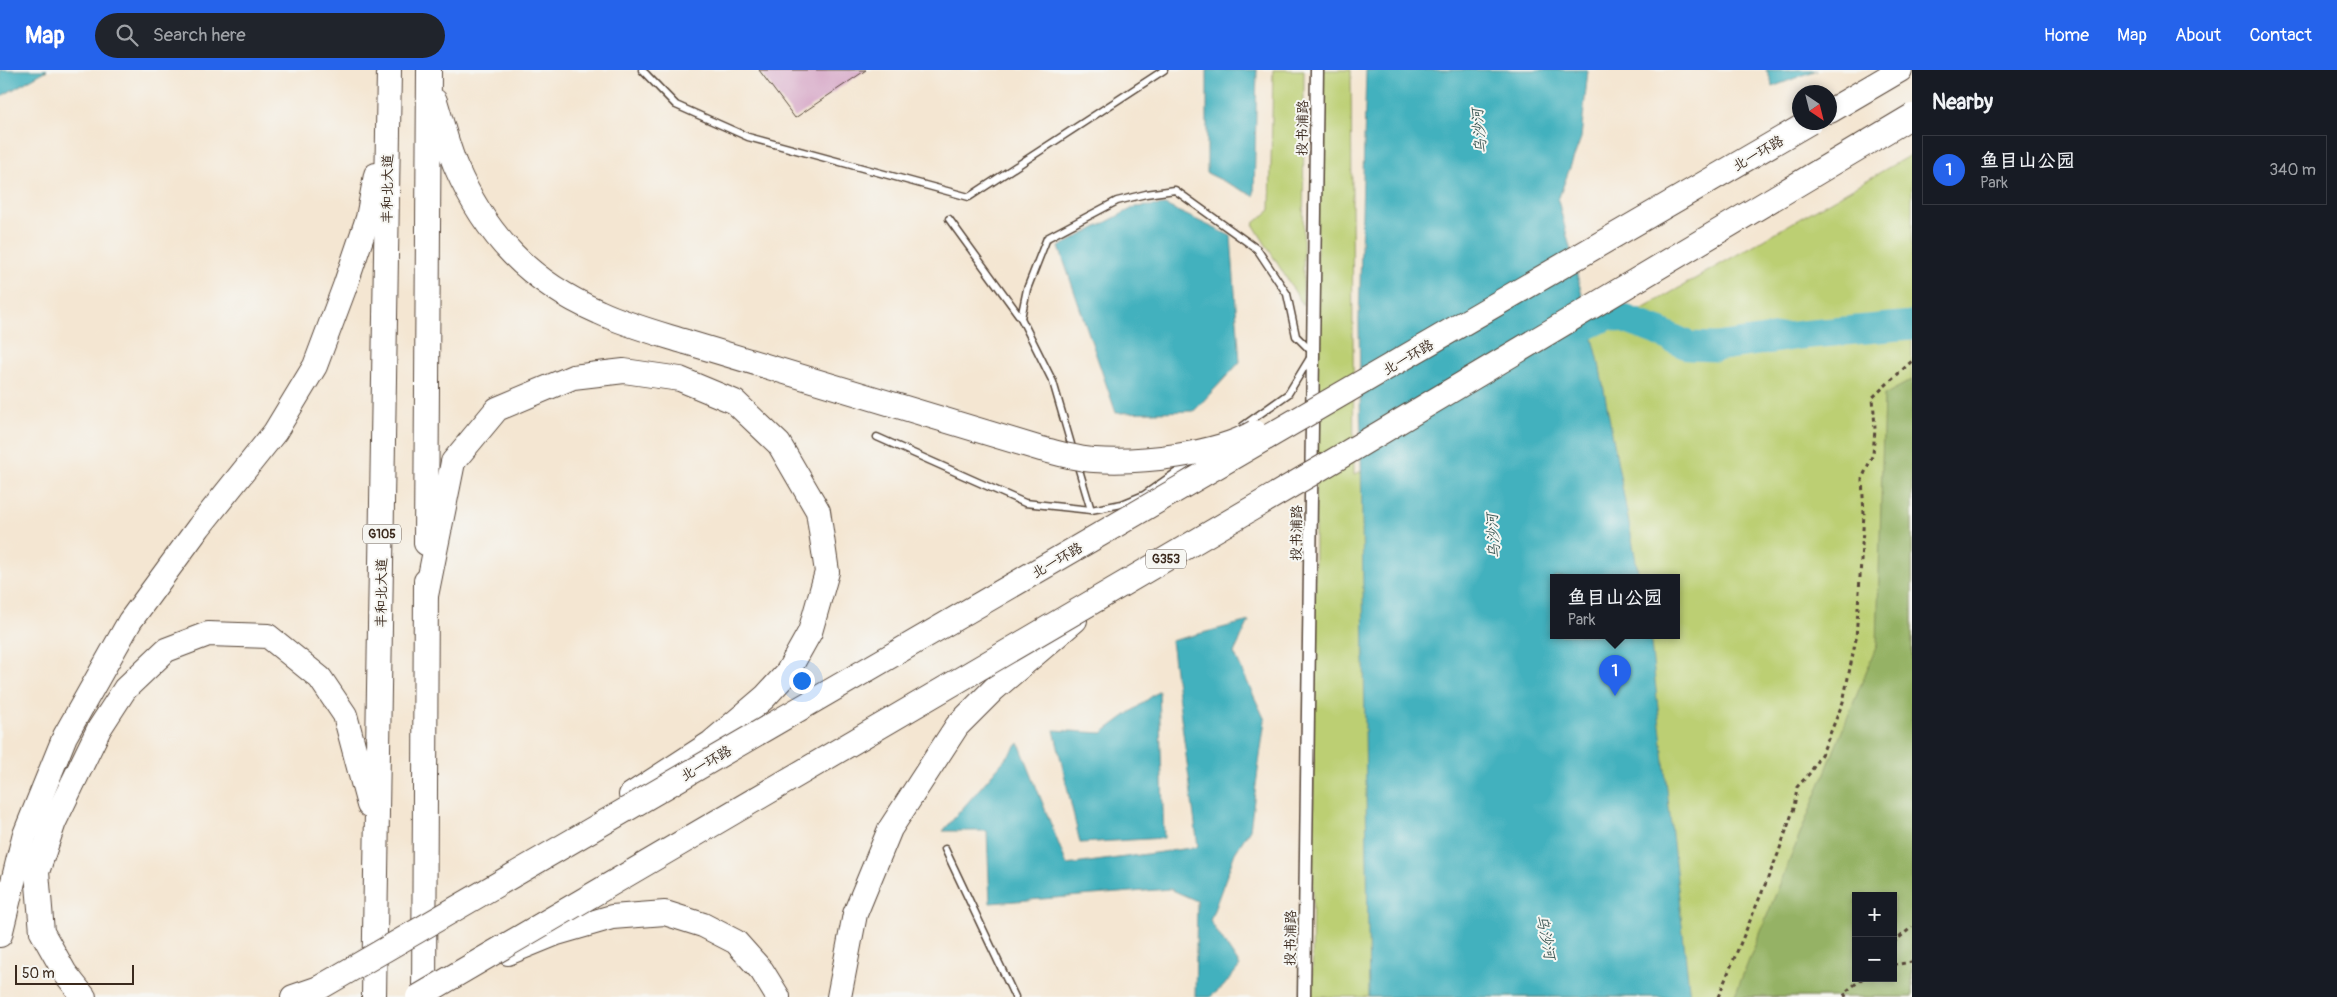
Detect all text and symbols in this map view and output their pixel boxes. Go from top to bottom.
search box [95,13,445,58]
text: Map [25,21,65,50]
icon: search [113,21,141,49]
text: Search here [153,23,246,47]
text: Home [2044,24,2089,47]
text: Map [2117,24,2147,47]
text: About [2175,24,2221,47]
text: Contact [2249,24,2312,47]
north arrow [1792,85,1837,130]
text: Nearby [1932,89,1993,116]
street label: 投书浦路 [1294,100,1311,156]
water label: 乌沙河 [1468,105,1491,154]
street label: 北一环路 [1730,132,1787,175]
text: 鱼目山公园 [1980,149,2075,173]
street label: 丰和北大道 [378,154,397,224]
text: 1 [1946,160,1952,180]
text: 340 m [2269,160,2316,180]
text: Park [1980,173,2008,193]
street label: 北一环路 [1380,336,1437,379]
street label: 投书浦路 [1288,505,1305,561]
water label: 乌沙河 [1483,510,1504,559]
road number: G105 [363,524,401,544]
street label: 北一环路 [1029,539,1086,582]
road number: G353 [1146,549,1186,568]
street label: 丰和北大道 [372,558,391,628]
popup [1550,574,1680,639]
text: 鱼目山公园 [1567,586,1663,610]
text: Park [1567,610,1596,630]
pin: 1 [1599,655,1631,696]
your location [789,668,815,694]
street label: 北一环路 [678,742,735,785]
map controls [1852,892,1897,982]
button: + [1852,892,1897,937]
street label: 投书浦路 [1282,910,1299,966]
water label: 乌沙河 [1532,913,1560,964]
button: − [1852,937,1897,982]
scale bar [15,962,134,985]
text: 50 m [22,965,55,982]

